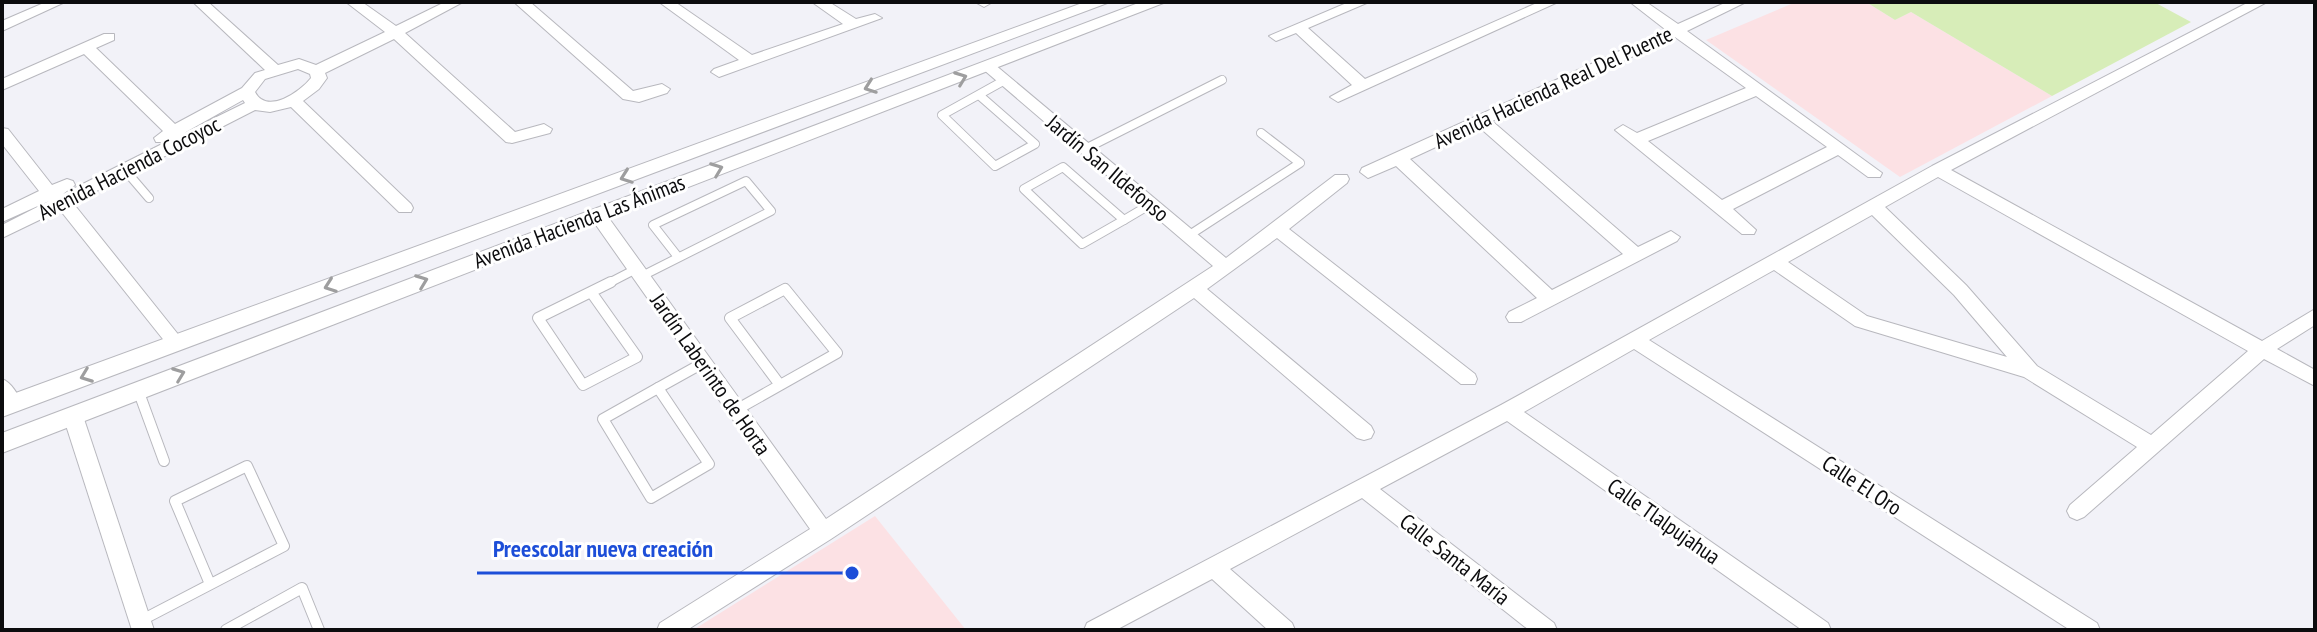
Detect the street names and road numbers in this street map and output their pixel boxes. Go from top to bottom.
street label: Avenida Hacienda Real Del Puente [1429,19,1677,155]
street label: Jardín San Ildefonso [1040,108,1175,227]
street label: Avenida Hacienda Cocoyoc [33,110,225,226]
street label: Avenida Hacienda Las Ánimas [469,168,689,274]
street label: Jardín Laberinto de Horta [644,287,777,460]
street label: Calle El Oro [1817,449,1907,521]
street label: Calle Tlalpujahua [1602,472,1726,570]
street label: Calle Santa María [1394,507,1516,611]

